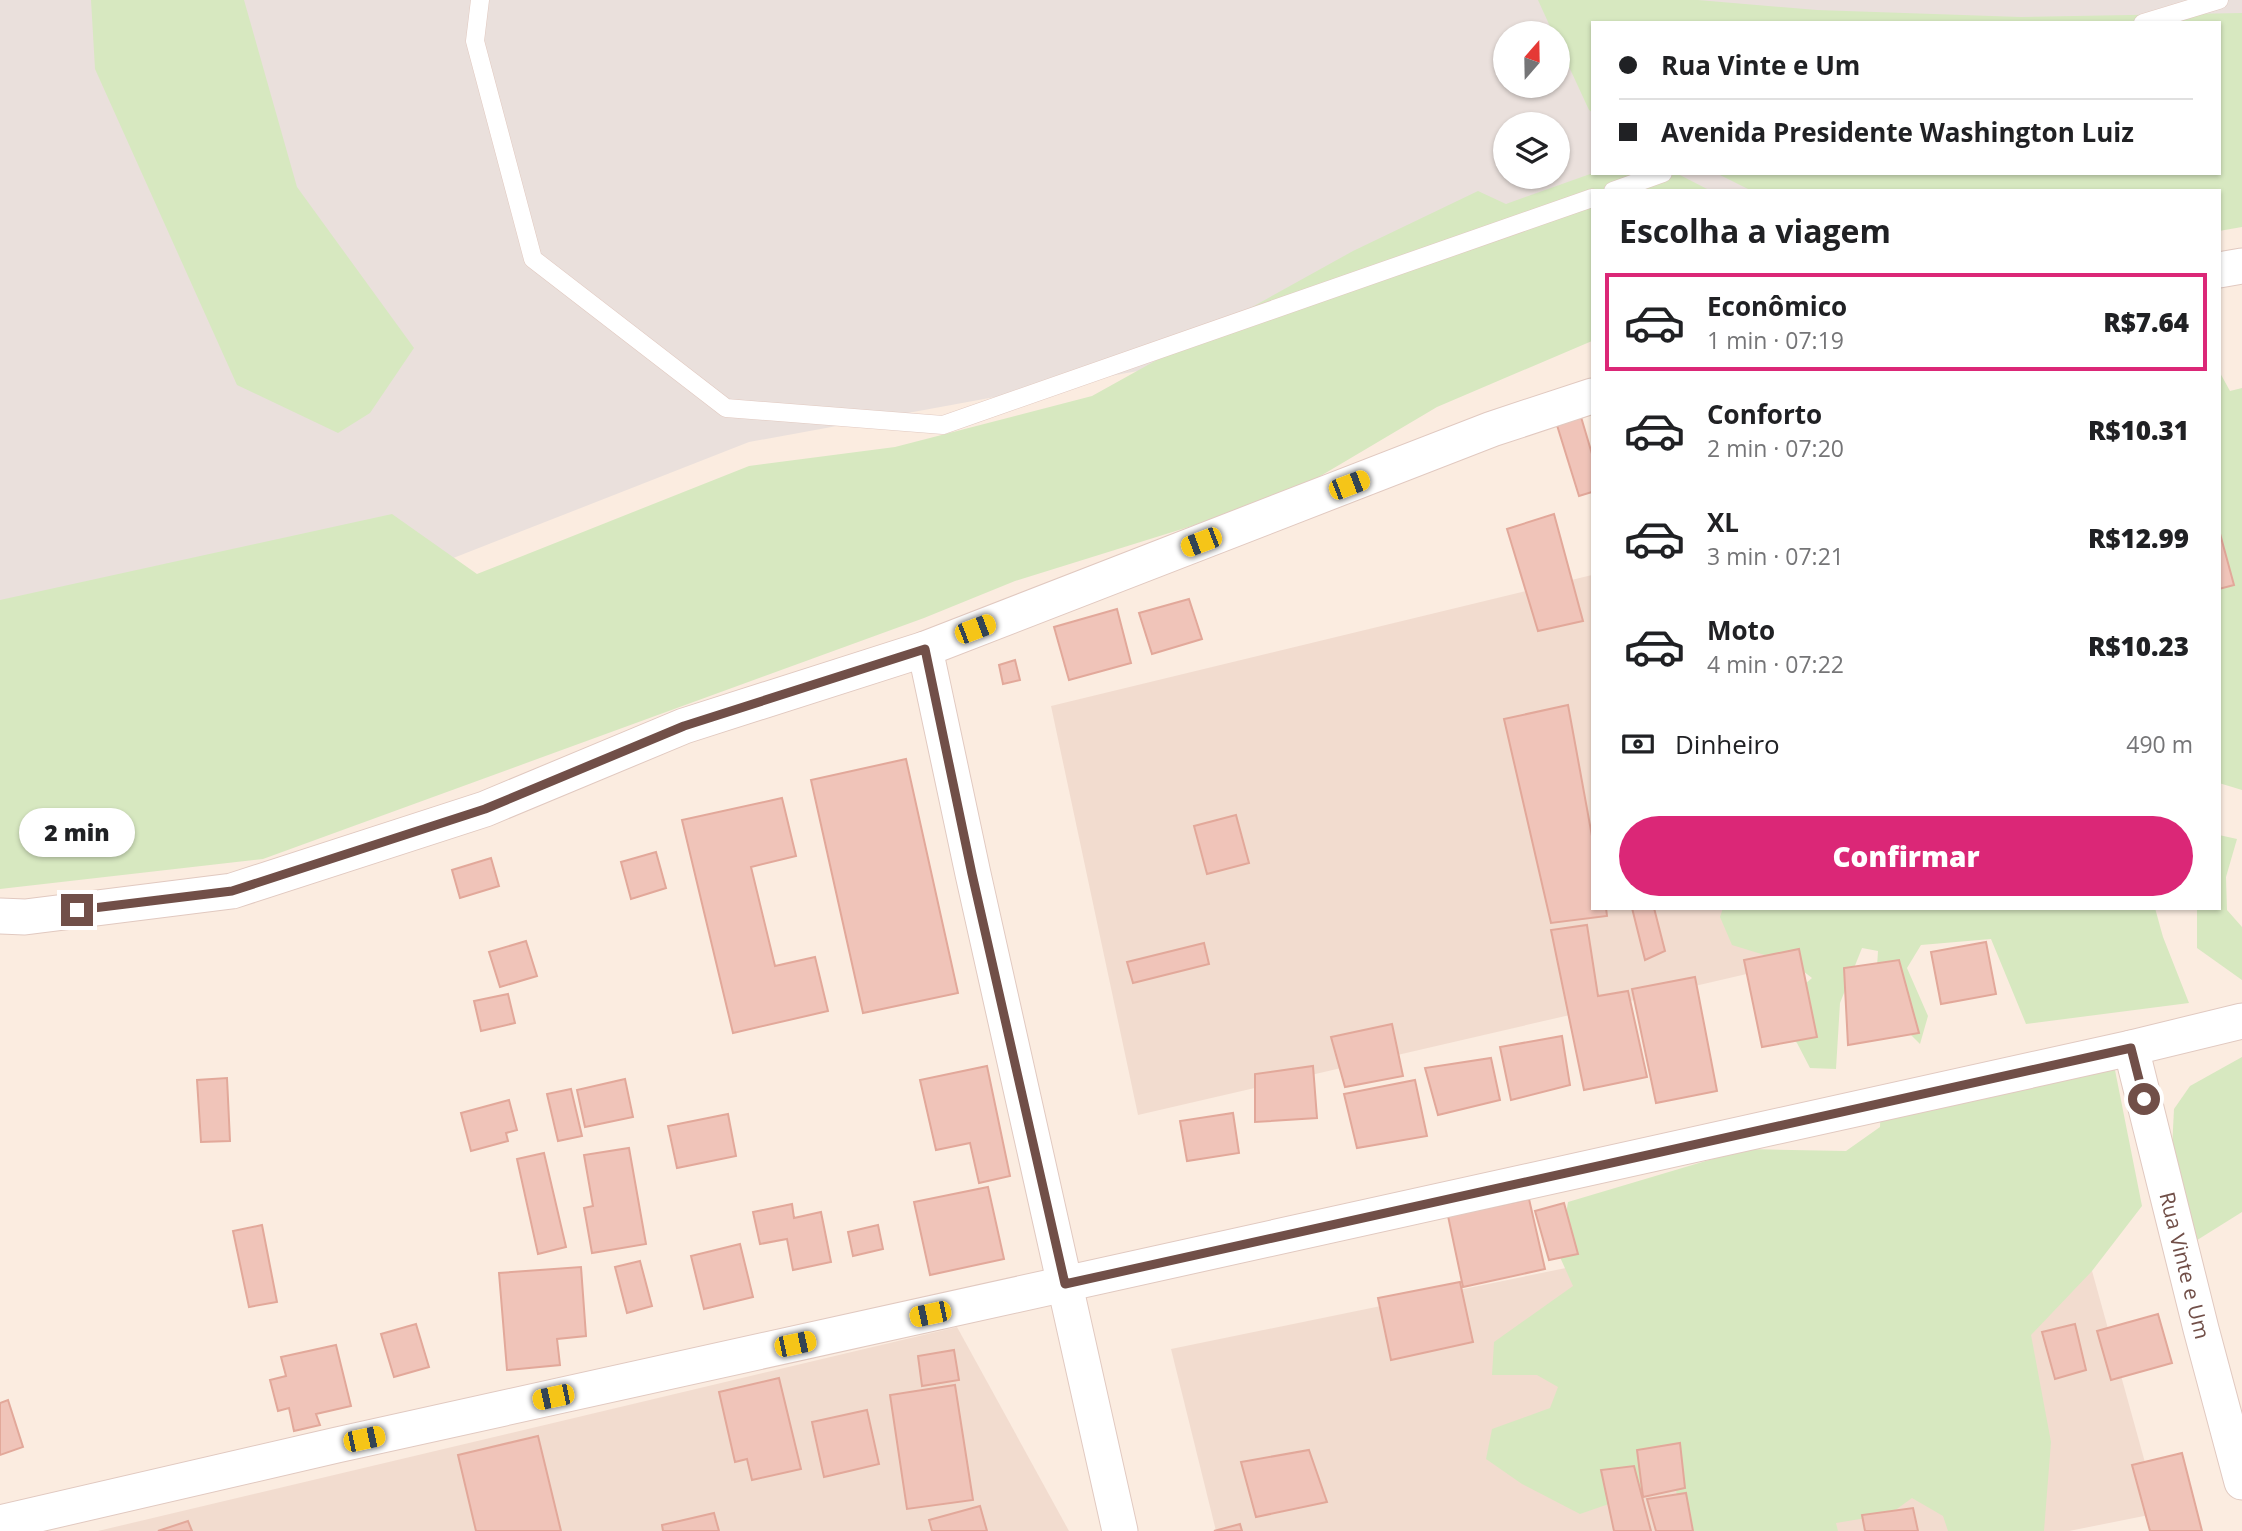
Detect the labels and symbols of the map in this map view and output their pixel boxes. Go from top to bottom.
north arrow [1493,21,1570,98]
car [1326,468,1373,502]
car [1178,525,1225,559]
car [952,612,999,646]
callout: 2 min [19,808,135,858]
route end [61,894,93,926]
route start [2128,1083,2160,1115]
street label: Rua Vinte e Um [2153,1189,2217,1342]
car [908,1299,953,1329]
car [773,1329,818,1359]
car [531,1382,576,1412]
car [342,1424,387,1454]

